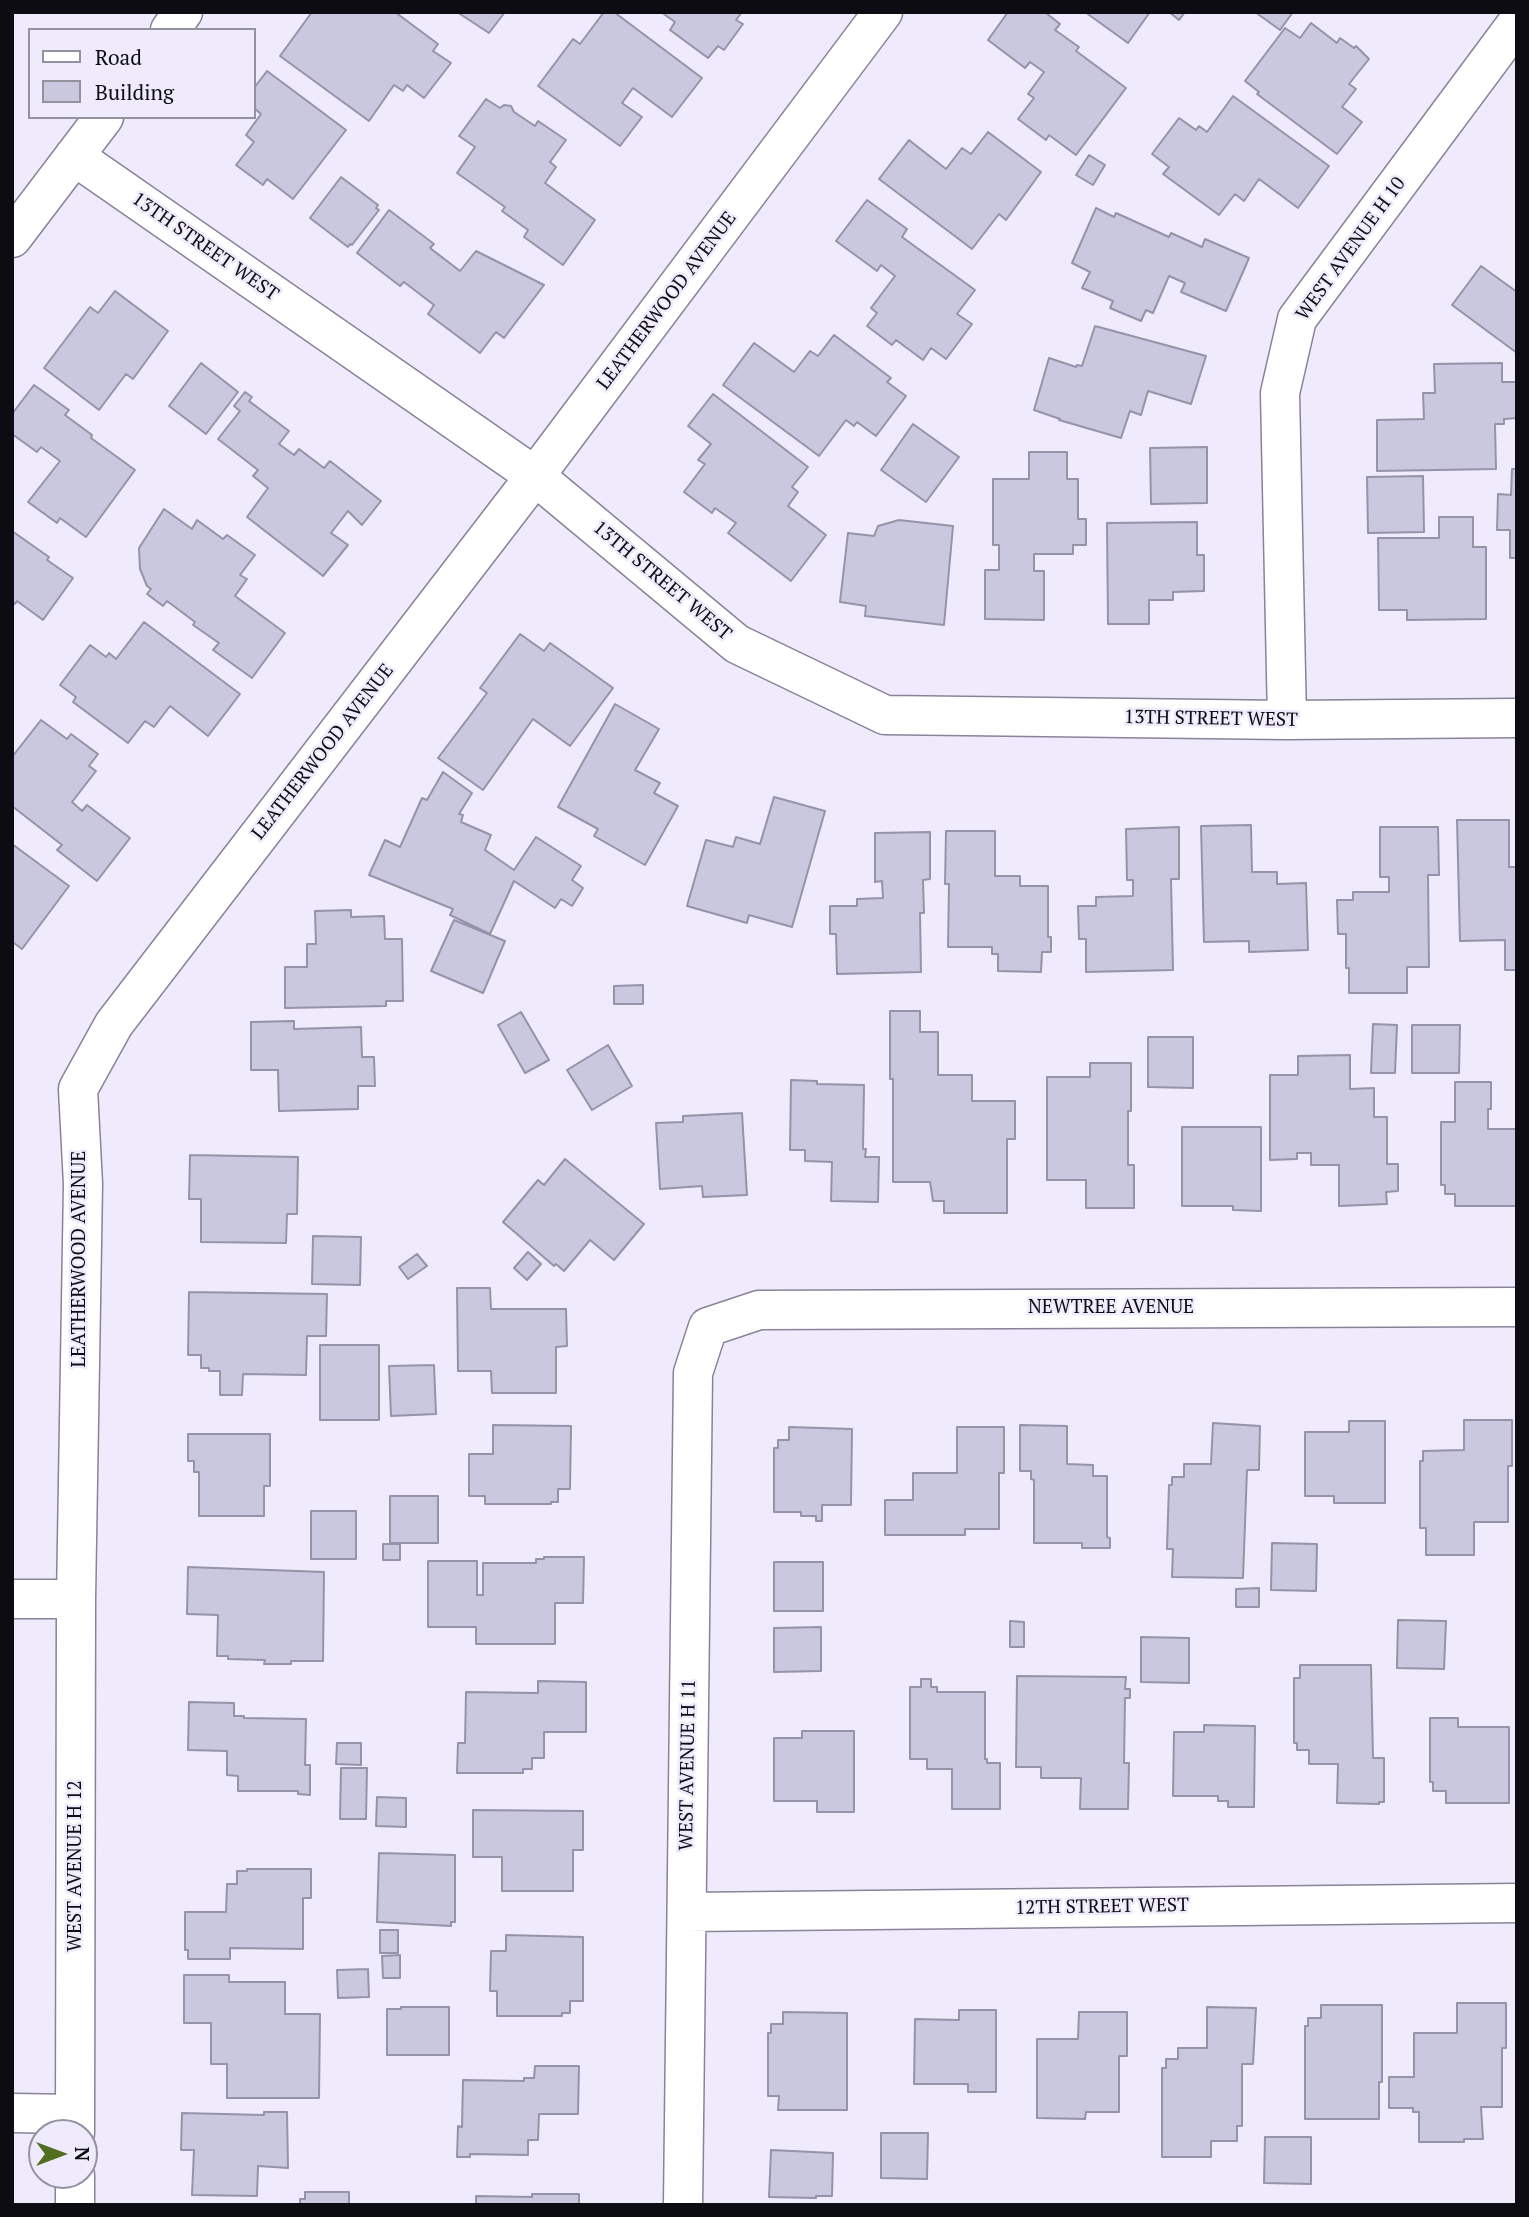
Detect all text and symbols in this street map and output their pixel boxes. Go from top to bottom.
legend [28,28,256,119]
text: Road [95,43,142,71]
text: Building [95,78,174,106]
street label: WEST AVENUE H 10 [1291,173,1411,325]
street label: 13TH STREET WEST [127,188,283,306]
street label: LEATHERWOOD AVENUE [593,208,741,394]
street label: 13TH STREET WEST [588,516,736,646]
street label: LEATHERWOOD AVENUE [247,660,399,844]
street label: 13TH STREET WEST [1124,706,1298,732]
street label: LEATHERWOOD AVENUE [69,1151,91,1367]
street label: NEWTREE AVENUE [1028,1297,1194,1319]
street label: WEST AVENUE H 11 [675,1679,701,1851]
street label: WEST AVENUE H 12 [65,1780,87,1952]
street label: 12TH STREET WEST [1015,1894,1189,1920]
north arrow [28,2119,98,2189]
text: N [70,2147,95,2161]

